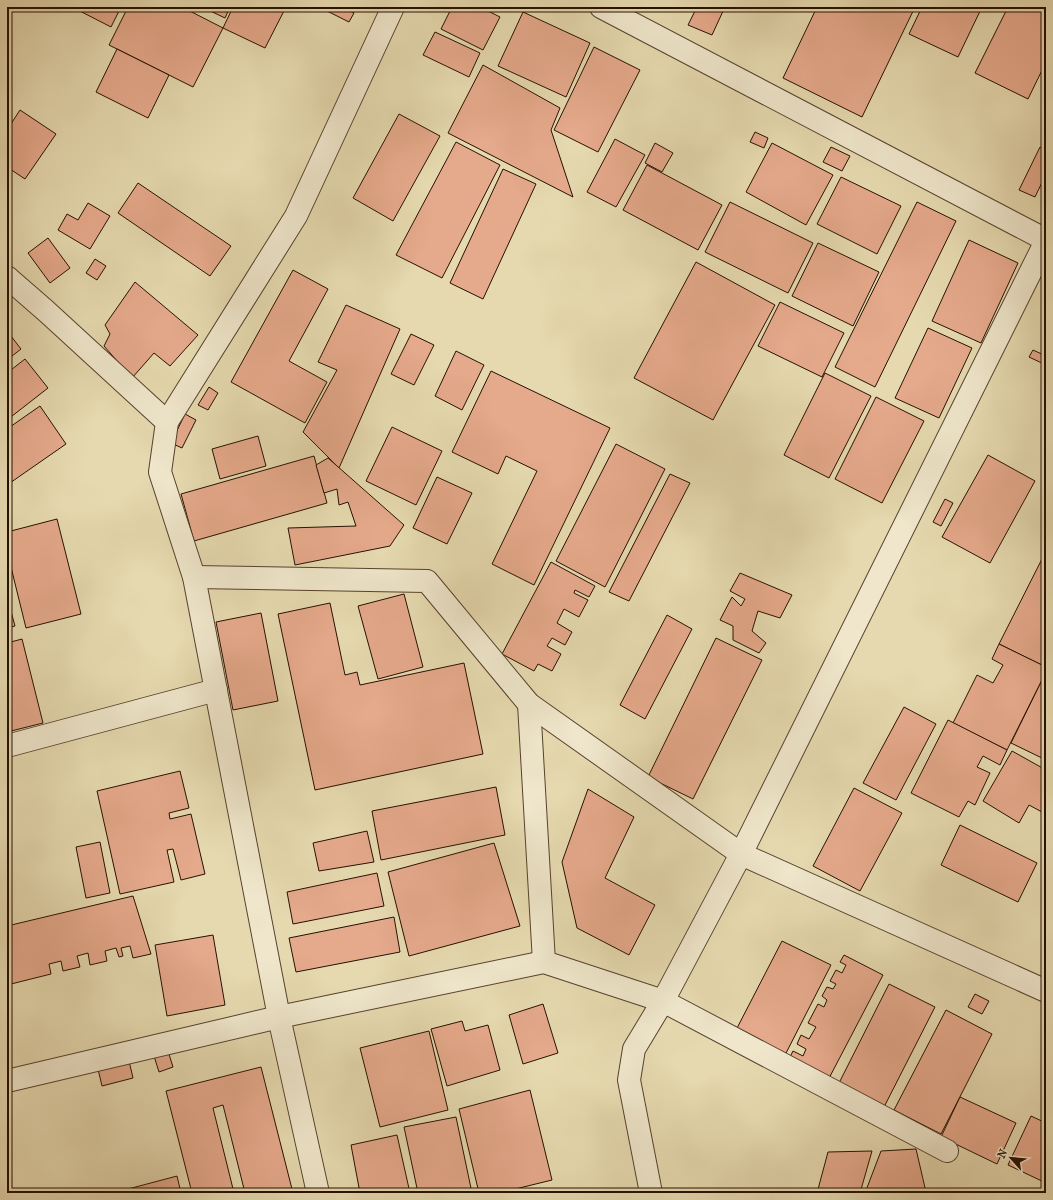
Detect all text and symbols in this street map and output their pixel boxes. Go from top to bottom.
north arrow [991,1138,1031,1178]
text: N [995,1146,1011,1160]

